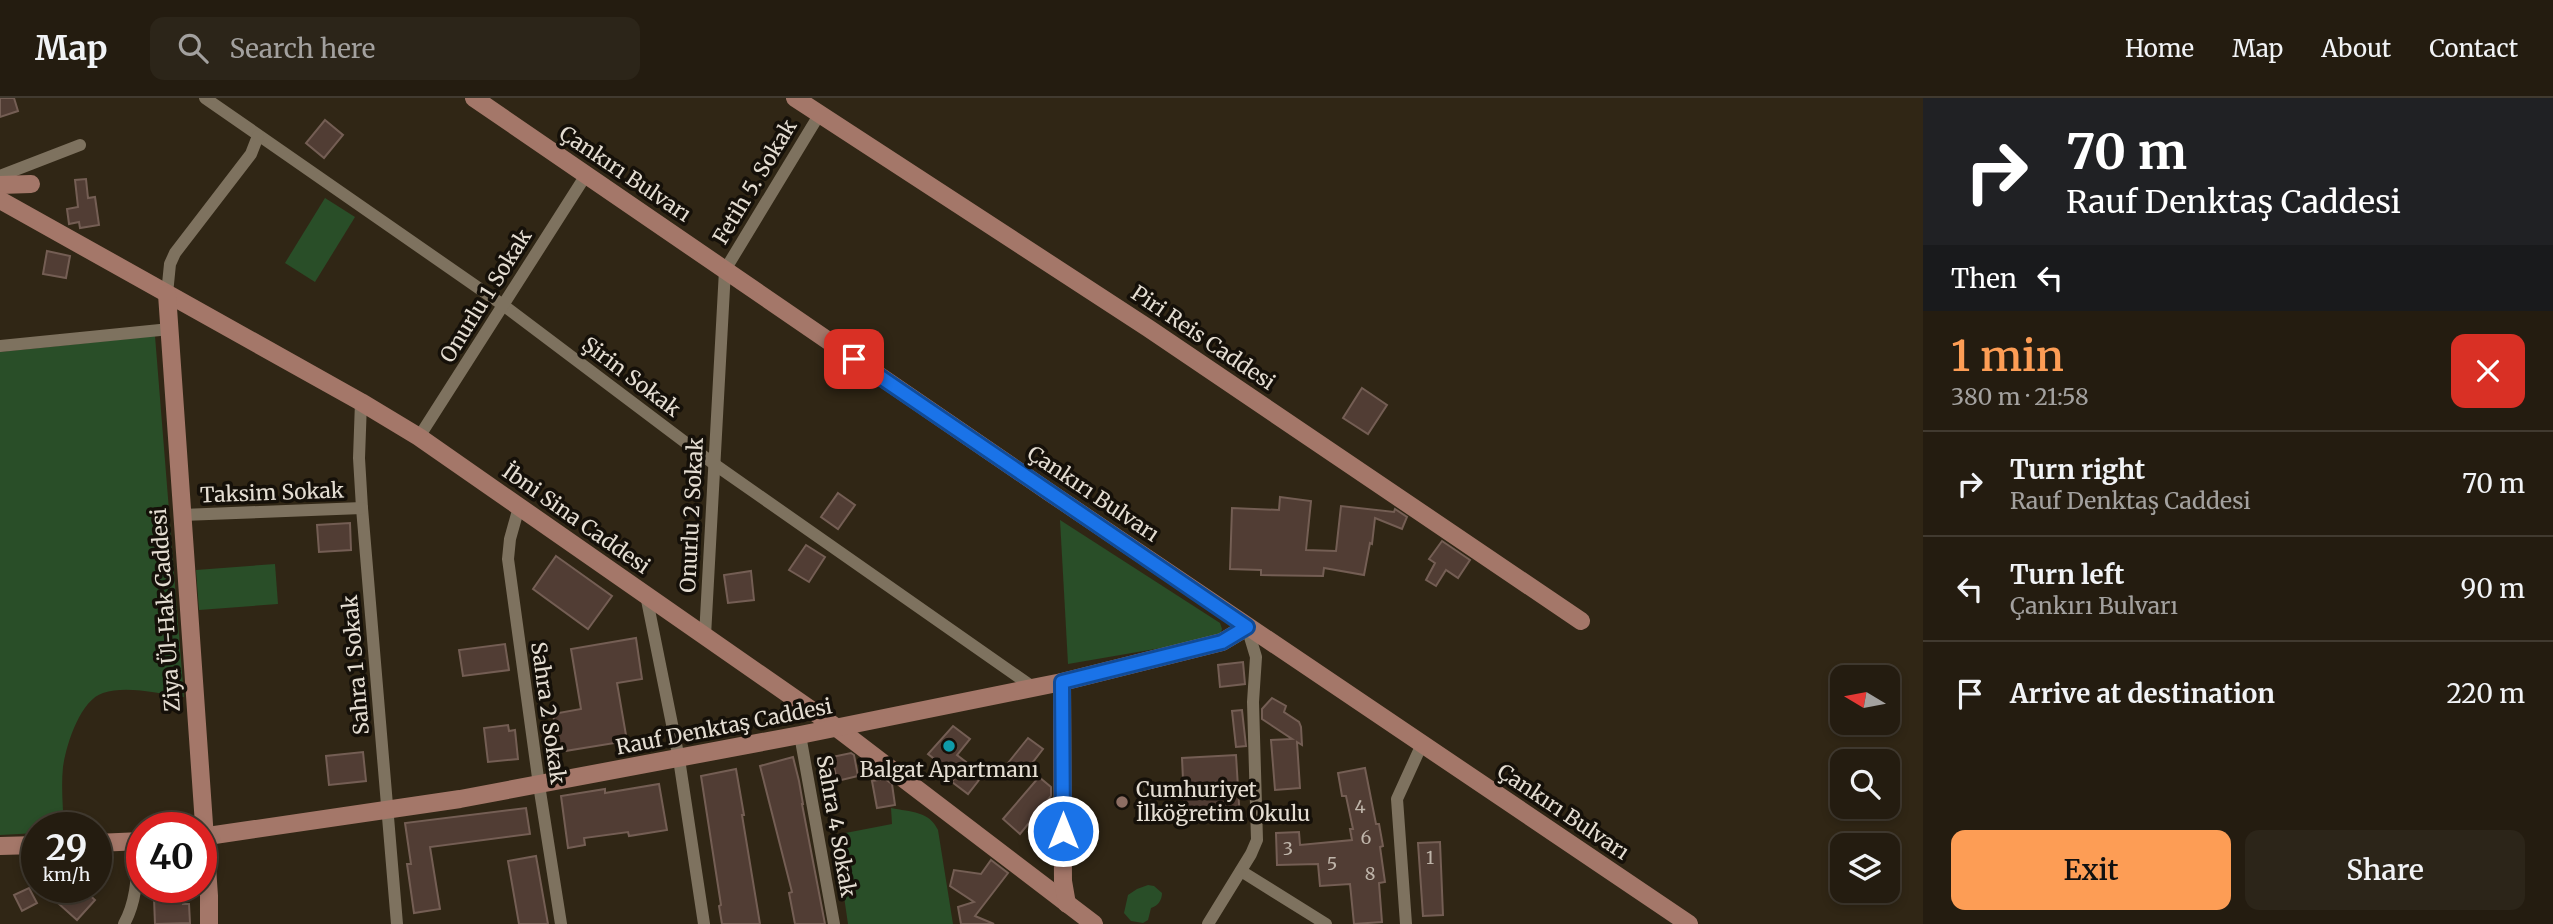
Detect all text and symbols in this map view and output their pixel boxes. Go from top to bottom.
search box [150,17,640,80]
text: Map [35,28,108,69]
icon: search [174,29,212,67]
text: Search here [230,32,375,65]
text: Home [2125,33,2194,64]
text: Map [2232,33,2283,64]
text: About [2321,33,2391,64]
text: Contact [2429,33,2518,64]
street label: Fetih 5. Sokak [707,114,803,249]
street label: Çankırı Bulvarı [554,120,697,228]
text: 70 m [2066,121,2187,182]
icon: right [1951,126,2042,217]
text: Rauf Denktaş Caddesi [2066,182,2401,222]
street label: Onurlu 1 Sokak [434,223,538,367]
icon: left [2031,259,2069,297]
text: Then [1951,262,2017,295]
street label: Piri Reis Caddesi [1126,279,1281,396]
pin [824,329,884,389]
text: 1 min [1951,330,2064,382]
street label: Şirin Sokak [577,331,687,423]
button: close [2451,334,2525,408]
icon: arrive [835,340,873,378]
text: 380 m · 21:58 [1951,382,2089,411]
street label: Onurlu 2 Sokak [674,436,709,593]
street label: Çankırı Bulvarı [1022,440,1165,548]
text: Turn right [2010,453,2145,486]
street label: İbni Sina Caddesi [497,458,656,580]
icon: right [1951,465,1989,503]
text: 70 m [2462,467,2525,500]
street label: Taksim Sokak [200,476,345,509]
text: Rauf Denktaş Caddesi [2010,486,2251,515]
street label: Ziya Ül-Hak Caddesi [145,507,186,713]
text: Turn left [2010,558,2124,591]
icon: left [1951,570,1989,608]
text: 90 m [2461,572,2525,605]
text: Çankırı Bulvarı [2010,591,2178,620]
street label: Sahra 1 Sokak [336,593,375,736]
street label: Sahra 2 Sokak [525,640,572,786]
north arrow [1830,665,1900,735]
map controls [1830,665,1900,903]
icon: arrive [1951,675,1989,713]
text: Arrive at destination [2010,677,2275,710]
text: 220 m [2446,677,2525,710]
street label: Rauf Denktaş Caddesi [613,692,835,761]
marker: Balgat Apartmanı [941,738,957,754]
button: search [1830,749,1900,819]
street label: Sahra 4 Sokak [811,753,862,900]
place label: Balgat Apartmanı [860,756,1039,783]
street label: Çankırı Bulvarı [1492,758,1635,866]
place label: Cumhuriyet İlköğretim Okulu [1136,776,1310,827]
position arrow [1026,794,1100,868]
marker: Cumhuriyet İlköğretim Okulu [1114,794,1130,810]
house number: 4 [1354,795,1366,818]
speed limit sign: 40 [126,812,217,903]
text: 29 [46,826,87,870]
house number: 6 [1361,826,1372,849]
button: Exit [1951,830,2231,910]
button: Share [2245,830,2525,910]
button: layers [1830,833,1900,903]
house number: 3 [1283,837,1293,860]
house number: 1 [1426,846,1434,869]
house number: 5 [1327,852,1337,875]
house number: 8 [1365,862,1375,885]
text: km/h [43,863,90,886]

